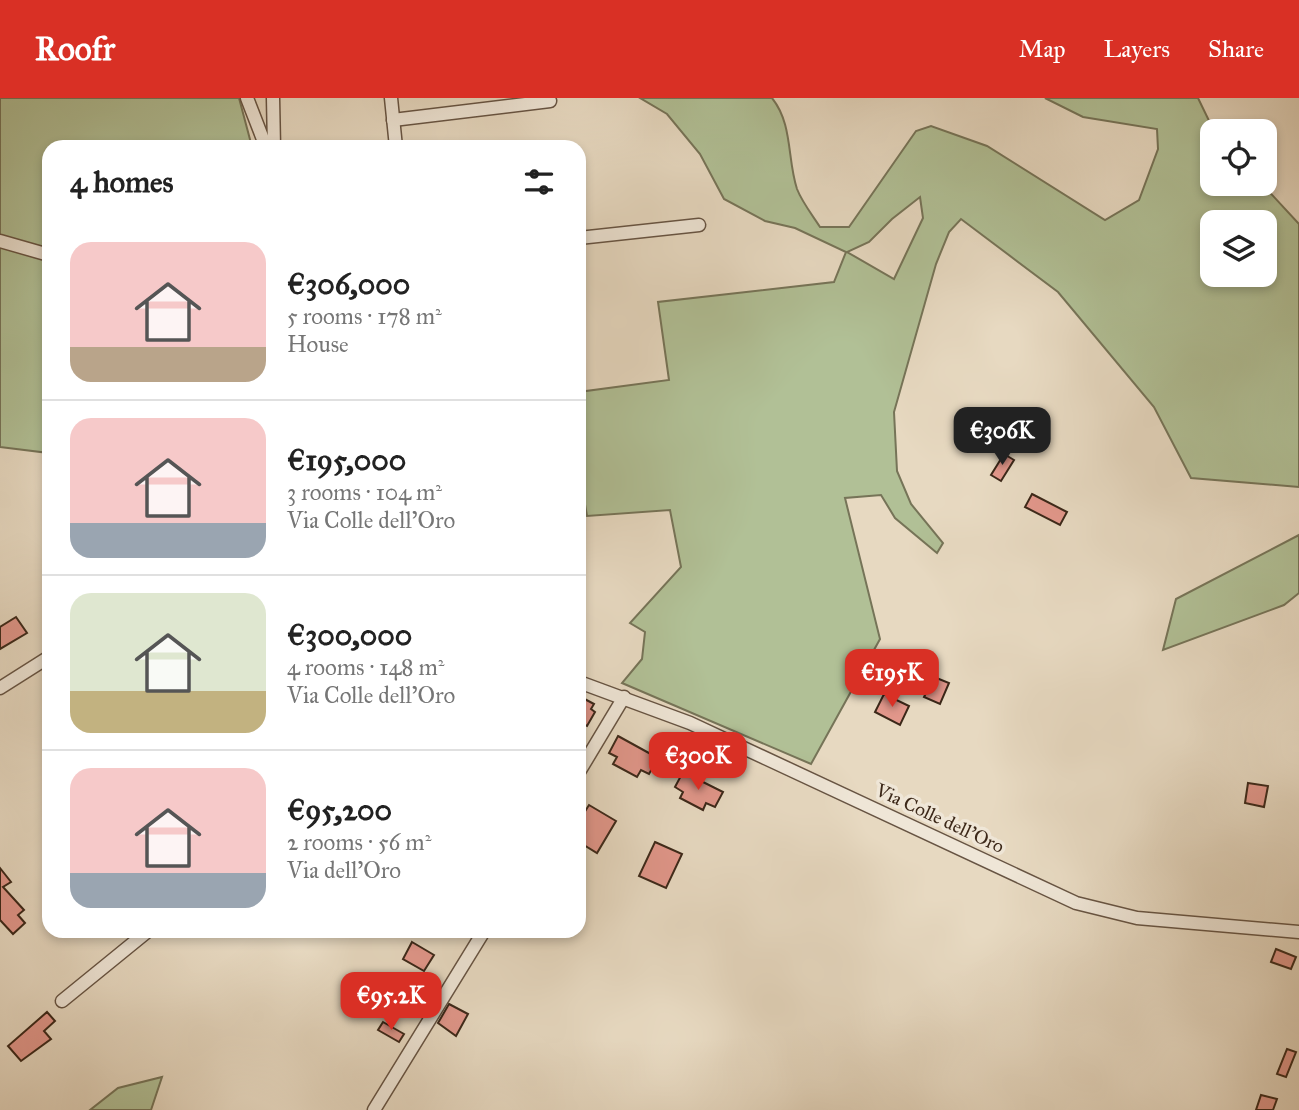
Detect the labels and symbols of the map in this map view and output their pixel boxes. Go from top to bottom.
pin: €306K [953,408,1051,467]
pin: €195K [843,650,941,709]
pin: €300K [649,732,747,792]
street label: Via Colle dell'Oro [871,778,1008,858]
pin: €95.2K [334,972,448,1032]

